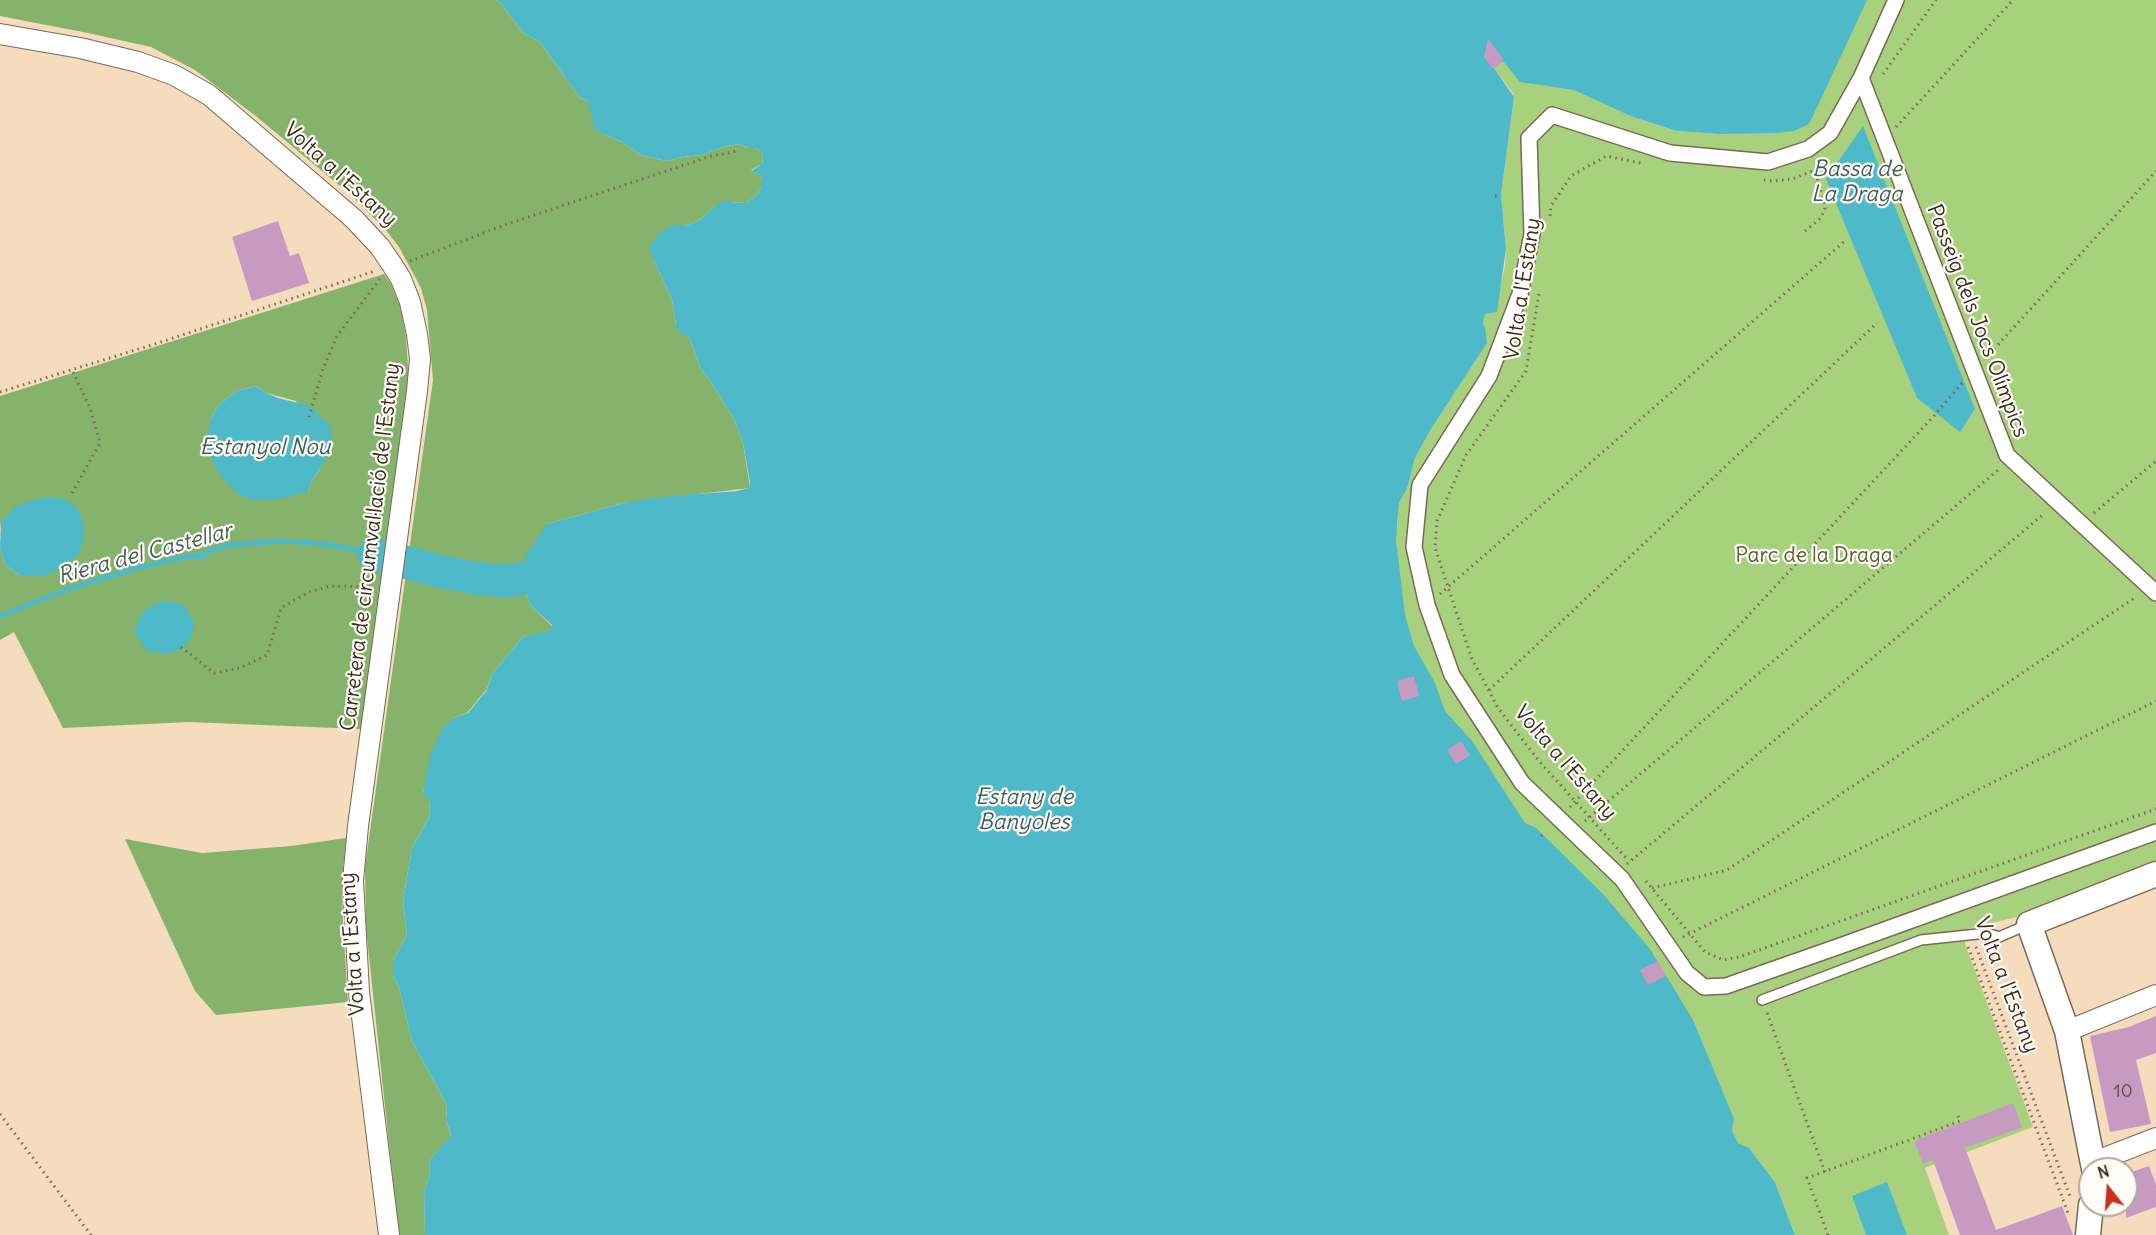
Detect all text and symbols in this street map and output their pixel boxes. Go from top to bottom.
street label: Volta a l'Estany [278,118,402,232]
water label: Bassa de La Draga [1811,157,1903,208]
street label: Passeig dels Jocs Olímpics [1921,201,2033,441]
street label: Volta a l'Estany [1499,216,1547,362]
street label: Carretera de circumval·lació de l'Estany [336,361,406,733]
water label: Estanyol Nou [200,435,330,461]
water label: Riera del Castellar [55,518,235,590]
park label: Parc de la Draga [1735,543,1893,569]
street label: Volta a l'Estany [1508,701,1622,825]
water label: Estany de Banyoles [975,785,1073,836]
street label: Volta a l'Estany [335,872,371,1016]
street label: Volta a l'Estany [1969,913,2043,1057]
house number: 10 [2114,1081,2132,1103]
north arrow [2078,1157,2138,1217]
text: N [2095,1161,2112,1183]

